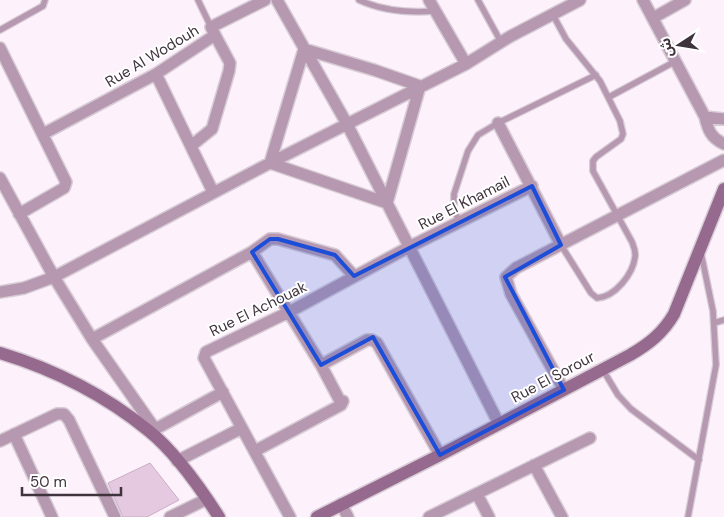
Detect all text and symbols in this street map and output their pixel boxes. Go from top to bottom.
street label: Rue Al Wodouh [102,20,202,92]
north arrow [654,20,704,70]
text: ش [655,36,677,59]
street label: Rue El Khamail [415,171,513,235]
street label: Rue El Achouak [206,277,310,341]
street label: Rue El Sorour [508,346,599,407]
scale bar [22,464,121,496]
text: 50 m [30,472,67,492]

